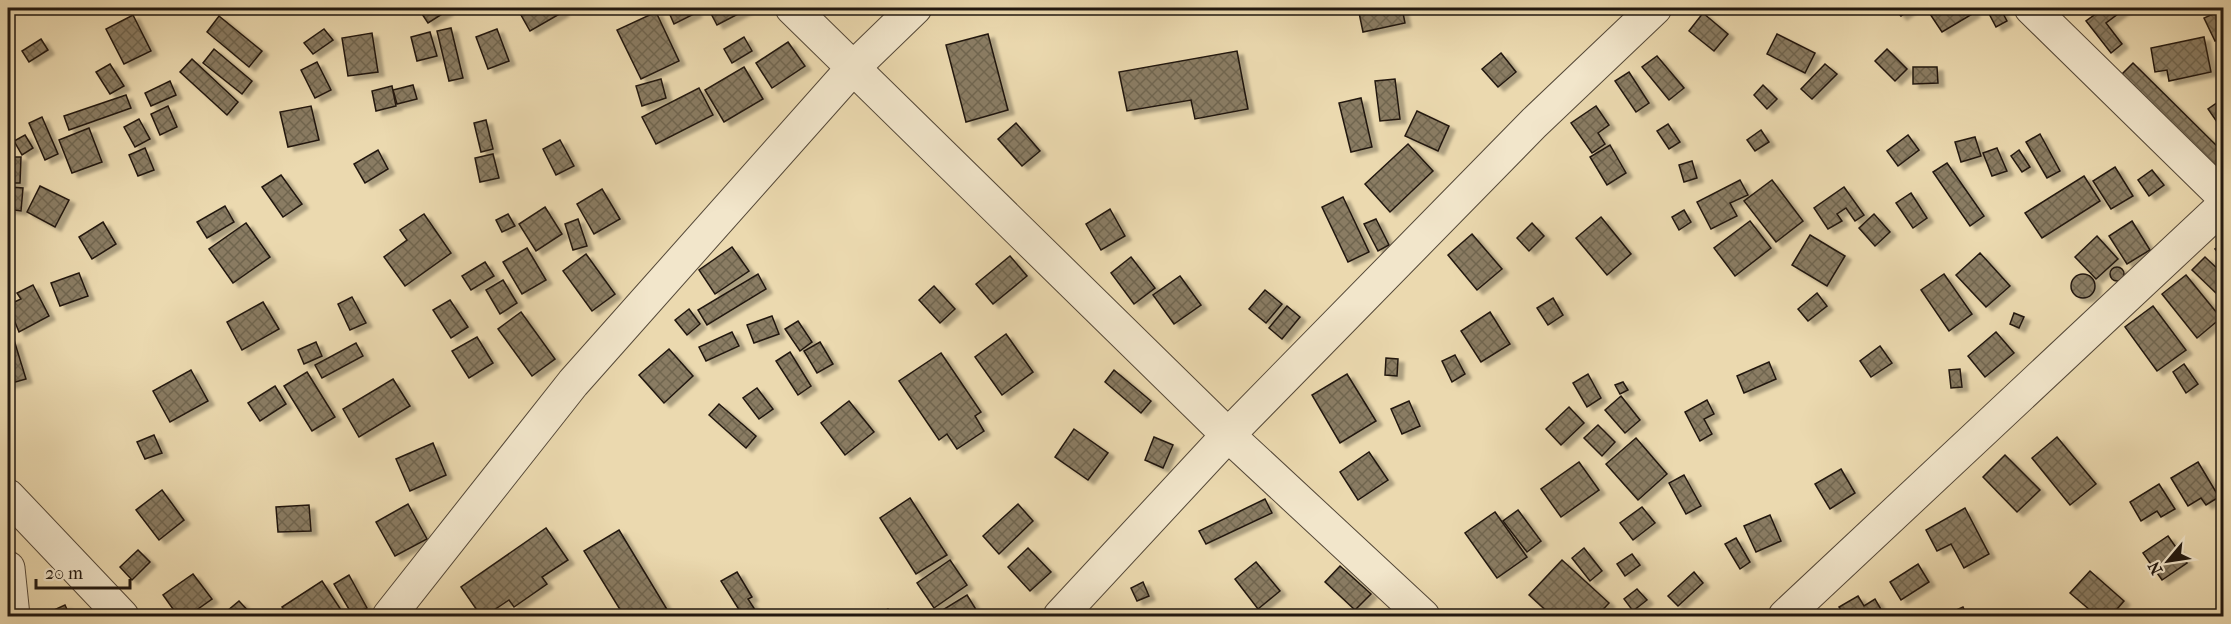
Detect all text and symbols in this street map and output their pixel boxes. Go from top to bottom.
north arrow [2138,531,2198,591]
scale bar [36,552,130,590]
text: N [2144,557,2167,578]
text: 20 m [45,563,83,584]

